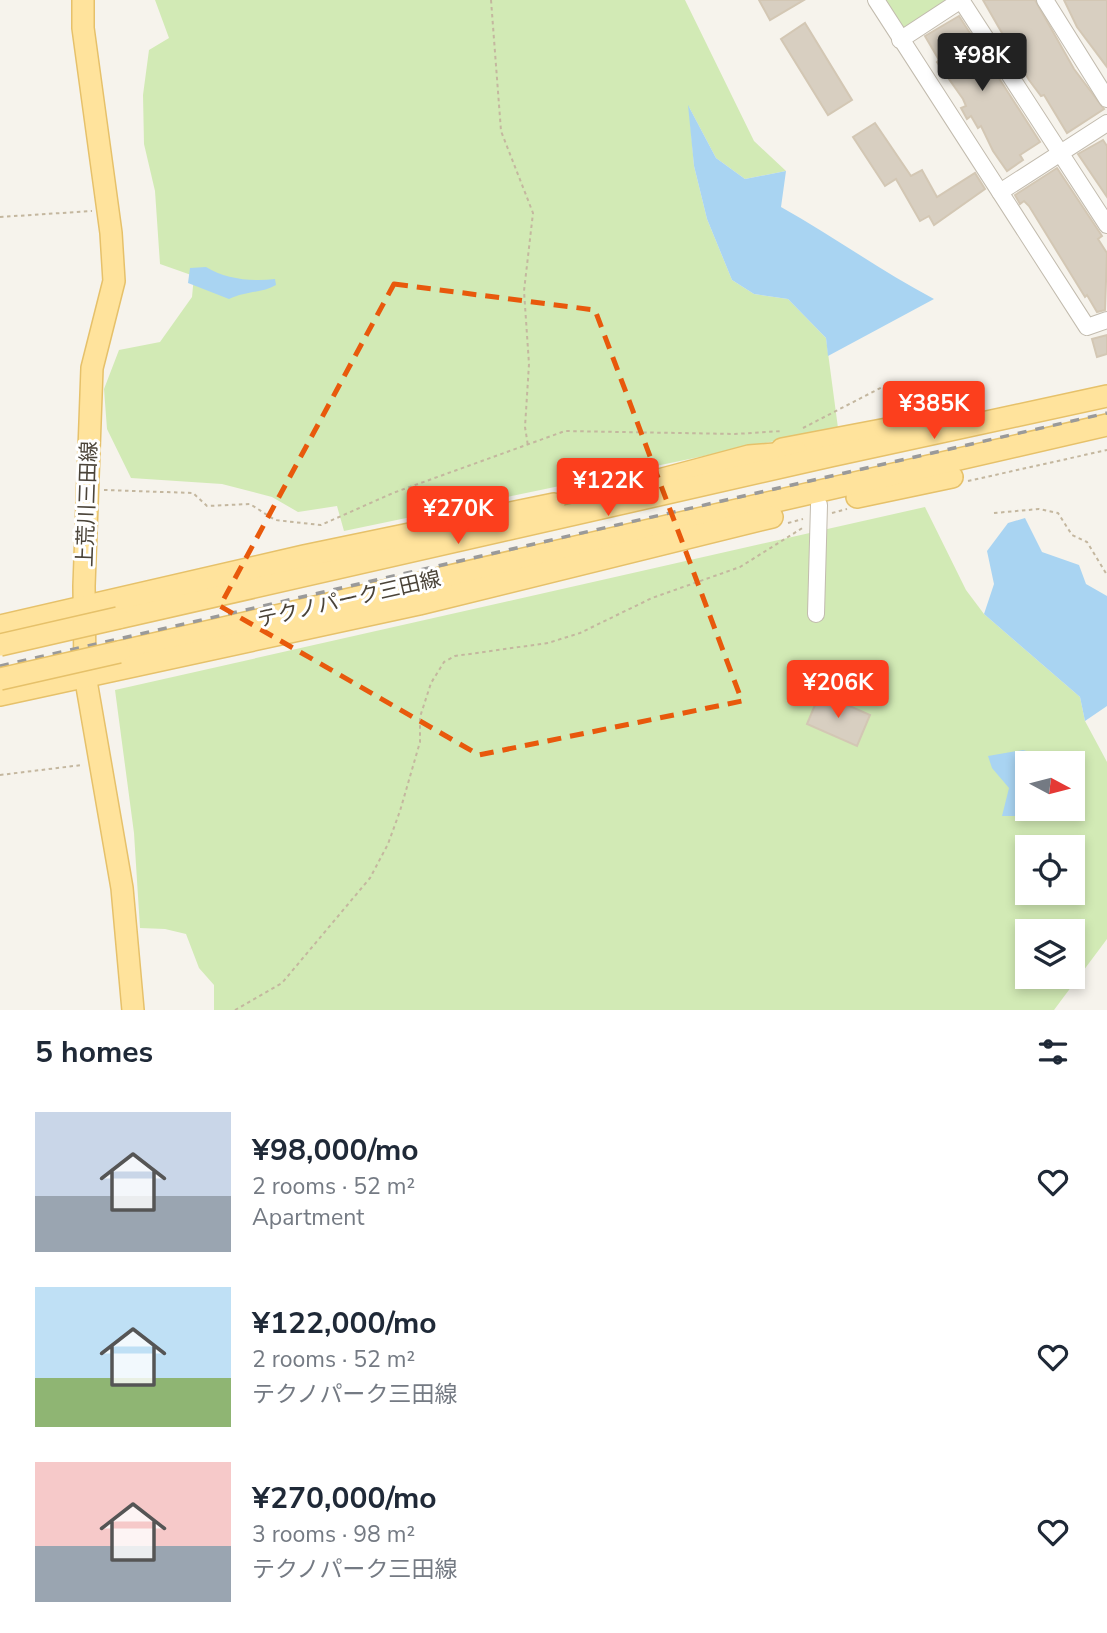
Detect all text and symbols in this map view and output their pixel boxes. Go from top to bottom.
pin: ¥98K [941,34,1023,93]
text: ¥98K [954,40,1010,71]
pin: ¥385K [885,382,983,441]
text: ¥385K [899,388,969,419]
street label: 上荒川三田線 [71,441,103,567]
pin: ¥122K [559,458,657,518]
text: ¥122K [573,465,643,496]
pin: ¥270K [409,486,507,546]
text: ¥270K [423,493,493,524]
street label: テクノパーク三田線 [254,564,444,634]
pin: ¥206K [789,660,887,720]
text: ¥206K [803,667,873,698]
north arrow [1015,751,1085,821]
map controls [1015,751,1085,989]
button: locate [1015,835,1085,905]
button: layers [1015,919,1085,989]
text: 5 homes [35,1032,153,1073]
icon: filters [1034,1033,1072,1071]
text: ¥98,000/mo [252,1130,419,1171]
icon: home [91,1140,175,1224]
icon: heart [1034,1163,1072,1201]
text: 2 rooms · 52 m² [252,1171,415,1202]
text: Apartment [252,1202,364,1233]
text: ¥122,000/mo [252,1303,437,1344]
icon: home [91,1315,175,1399]
icon: heart [1034,1338,1072,1376]
text: 2 rooms · 52 m² [252,1344,415,1375]
text: テクノパーク三田線 [252,1379,458,1410]
text: ¥270,000/mo [252,1478,437,1519]
icon: home [91,1490,175,1574]
icon: heart [1034,1513,1072,1551]
text: 3 rooms · 98 m² [252,1519,415,1550]
text: テクノパーク三田線 [252,1554,458,1585]

